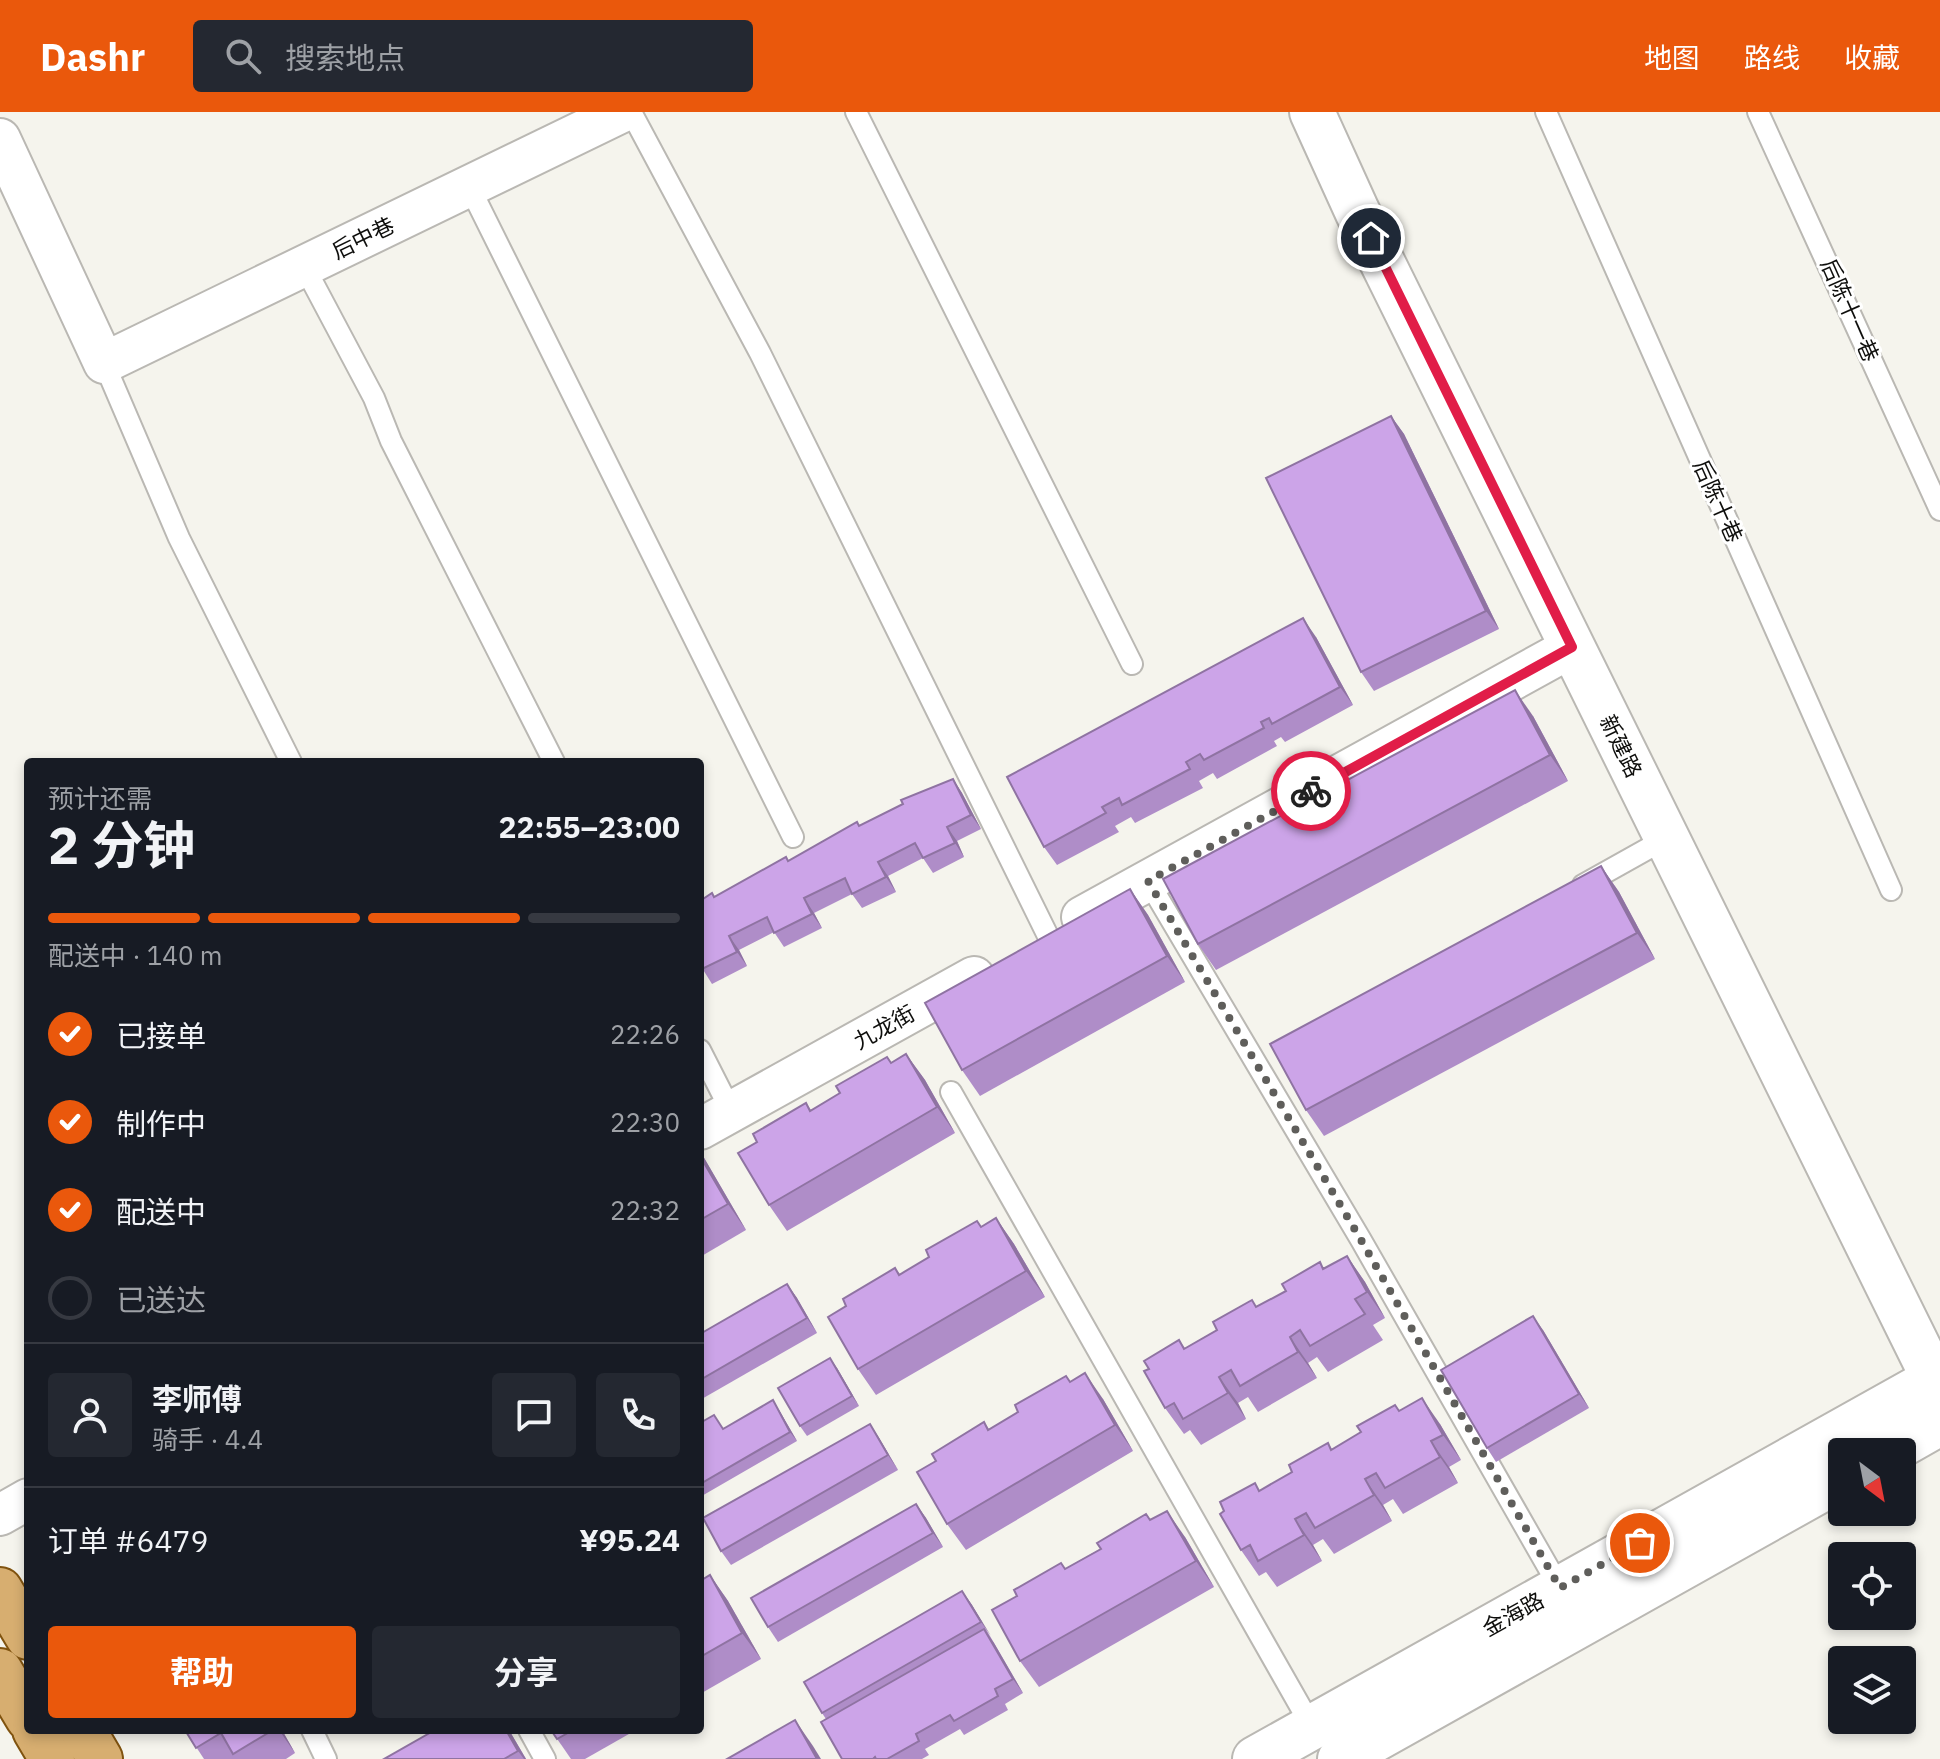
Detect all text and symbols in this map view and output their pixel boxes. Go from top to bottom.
search box [193,20,753,92]
text: Dashr [40,32,145,81]
icon: search [221,34,265,78]
text: 搜索地点 [285,38,405,77]
text: 地图 [1644,39,1700,76]
text: 路线 [1744,39,1800,76]
text: 收藏 [1844,39,1900,76]
pin [1337,204,1405,272]
street label: 后中巷 [327,210,399,265]
icon: home [1349,216,1393,260]
street label: 后陈十一巷 [1815,254,1886,366]
street label: 后陈十巷 [1687,455,1750,547]
street label: 新建路 [1594,710,1649,782]
courier [1271,751,1351,831]
icon: bike [1289,769,1333,813]
text: 预计还需 [48,781,152,815]
text: 22:55–23:00 [499,807,680,846]
text: 2 分钟 [48,811,195,878]
text: 配送中 · 140 m [48,938,222,972]
street label: 九龙街 [848,998,920,1055]
icon: check [48,1012,92,1056]
text: 已接单 [116,1016,206,1055]
text: 22:26 [610,1017,680,1051]
icon: check [48,1100,92,1144]
text: 制作中 [116,1104,206,1143]
text: 22:30 [610,1105,680,1139]
icon: check [48,1188,92,1232]
text: 配送中 [116,1192,206,1231]
text: 22:32 [610,1193,680,1227]
text: 已送达 [116,1280,206,1319]
button: person [48,1373,132,1457]
button: chat [492,1373,576,1457]
button: phone [596,1373,680,1457]
text: 李师傅 [152,1379,242,1418]
text: 骑手 · 4.4 [152,1422,263,1456]
north arrow [1828,1438,1916,1526]
map controls [1828,1438,1916,1734]
pin [1606,1509,1674,1577]
text: ¥95.24 [579,1520,680,1559]
text: 订单 #6479 [48,1521,208,1560]
icon: bag [1618,1521,1662,1565]
button: locate [1828,1542,1916,1630]
street label: 金海路 [1477,1585,1549,1642]
button: 帮助 [48,1626,356,1718]
button: 分享 [372,1626,680,1718]
button: layers [1828,1646,1916,1734]

